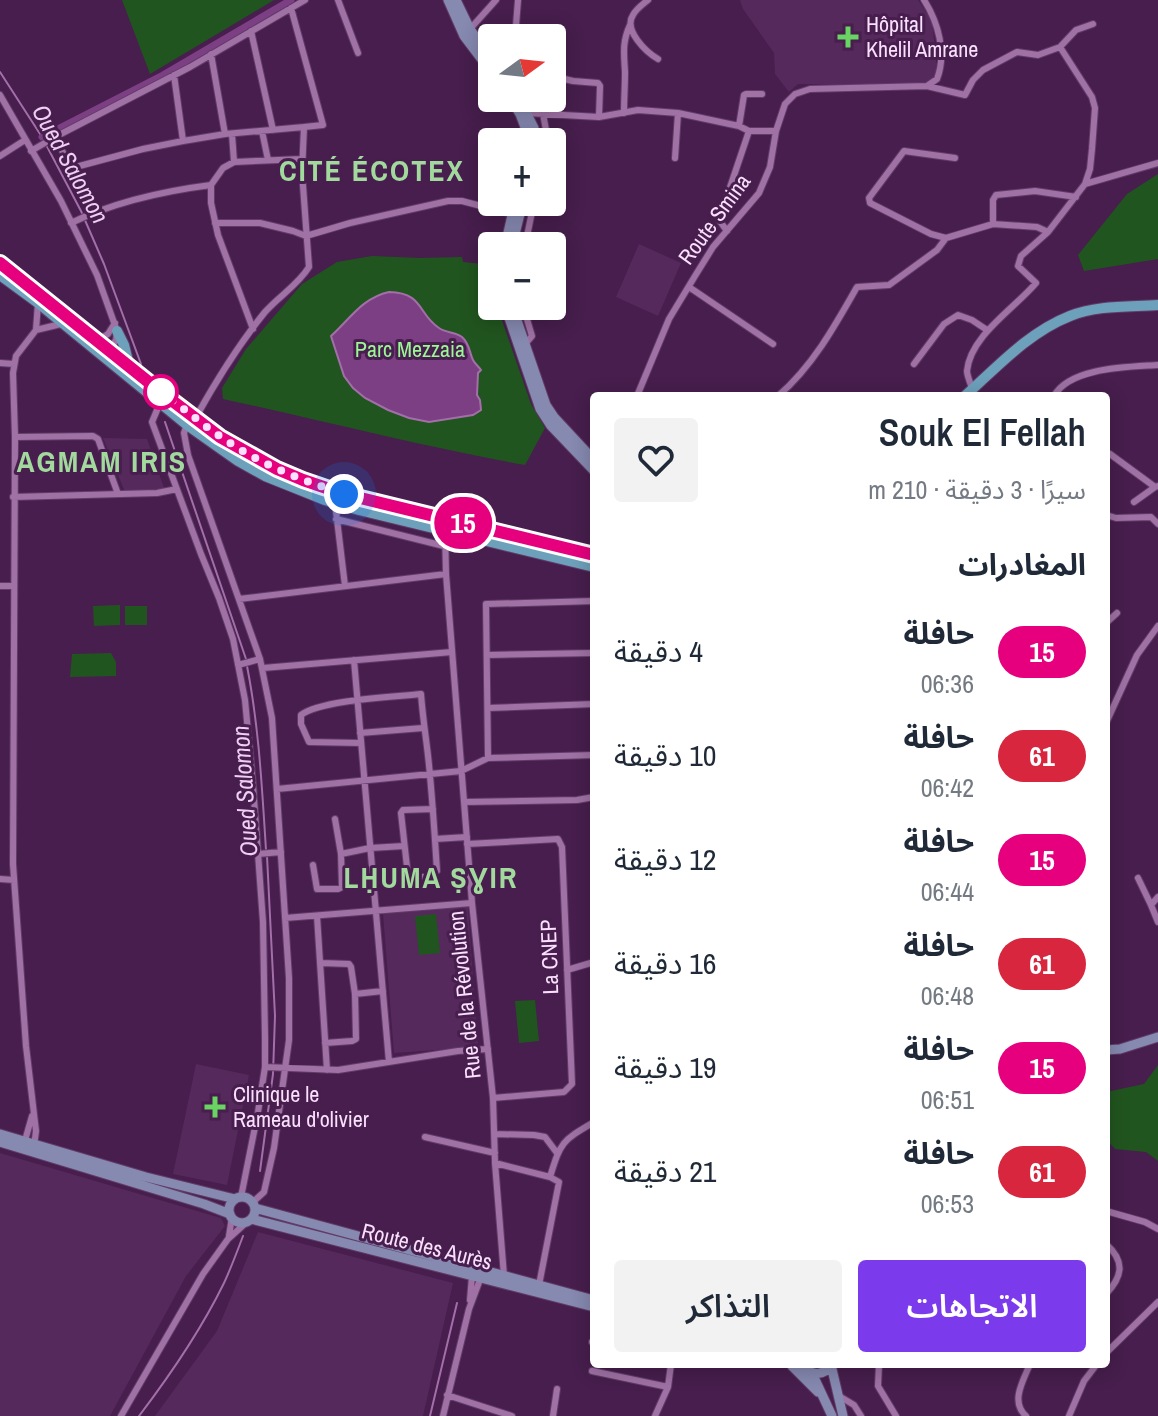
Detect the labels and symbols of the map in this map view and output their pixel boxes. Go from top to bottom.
place label: Hôpital Khelil Amrane [866,9,978,64]
north arrow [478,24,566,112]
marker: Hôpital Khelil Amrane [837,26,859,48]
water label: Oued Salomon [25,98,117,229]
district label: CITÉ ÉCOTEX [279,150,465,190]
street label: Route Smina [671,168,757,270]
park label: Parc Mezzaia [355,334,465,364]
unlabelled marker [144,375,178,409]
district label: AGMAM IRIS [17,441,187,481]
your location [324,474,364,514]
line badge: 15 [427,497,499,549]
water label: Oued Salomon [223,724,265,858]
district label: LḤUMA ṢƔIR [344,857,518,897]
street label: Rue de la Révolution [440,910,488,1080]
street label: La CNEP [533,919,565,995]
place label: Clinique le Rameau d'olivier [233,1079,369,1134]
marker: Clinique le Rameau d'olivier [204,1096,226,1118]
street label: Route des Aurès [359,1215,495,1277]

